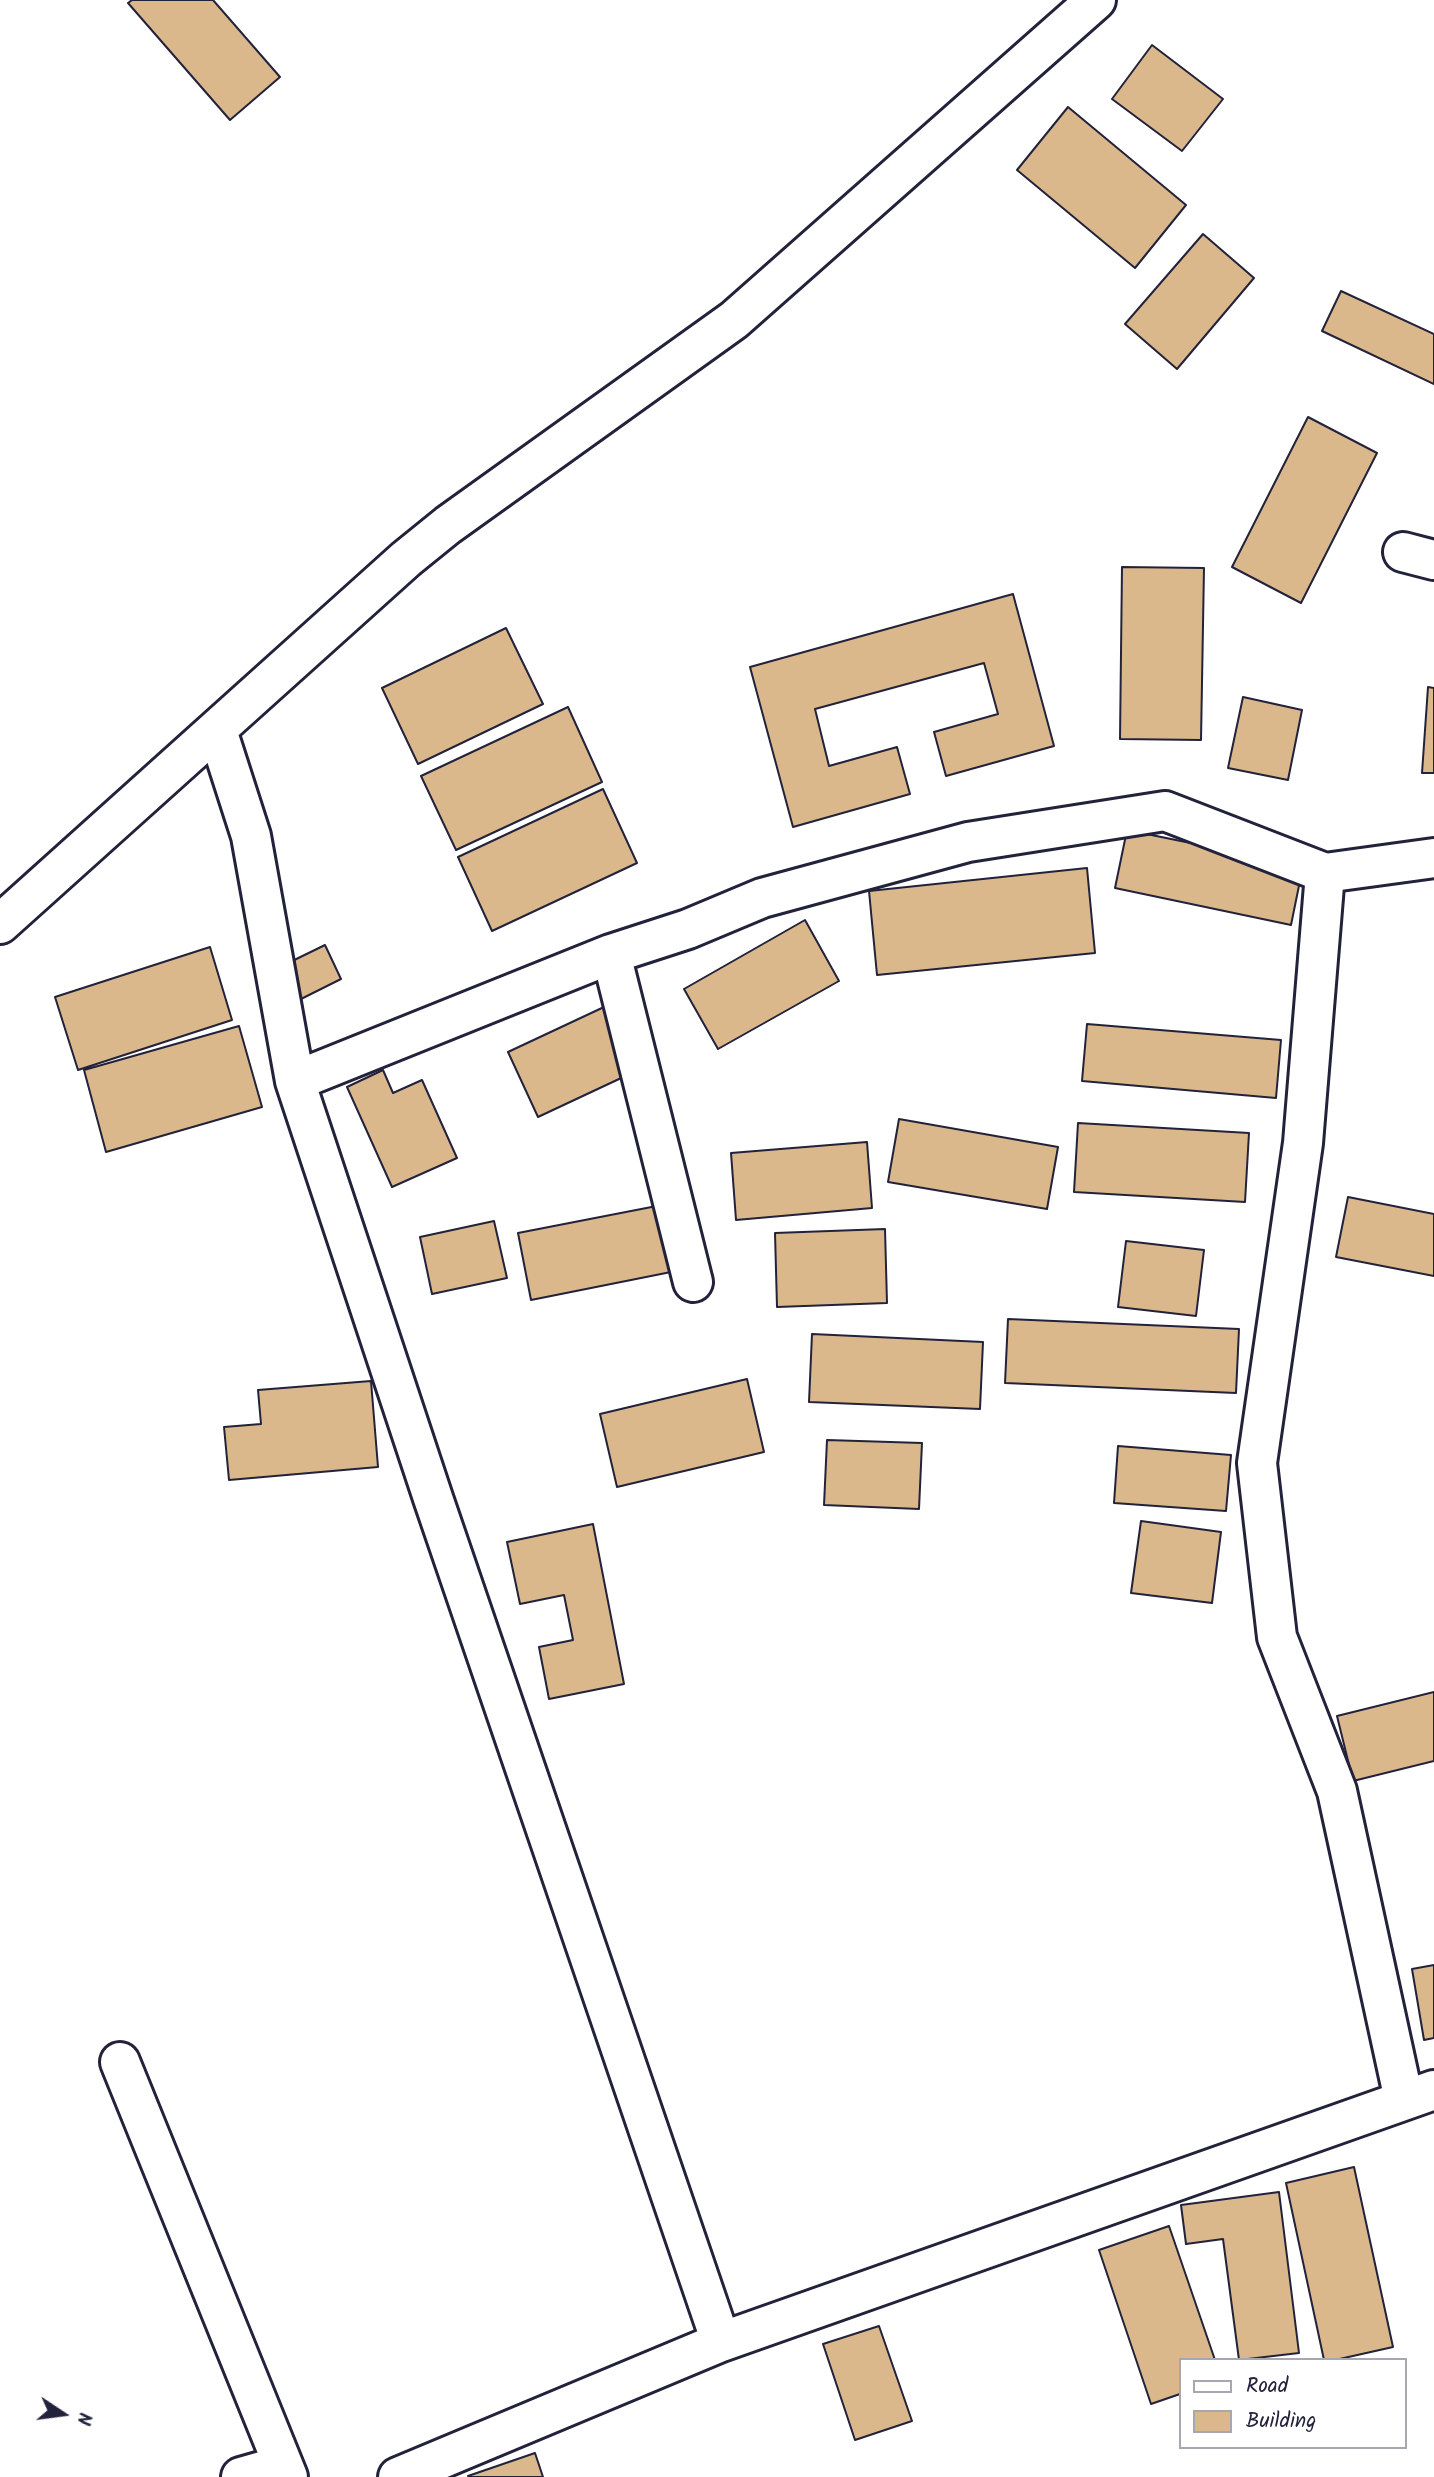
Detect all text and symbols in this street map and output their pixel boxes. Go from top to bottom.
legend [1178,2358,1406,2449]
text: Road [1246,2370,1288,2403]
north arrow [28,2379,98,2449]
text: Building [1246,2405,1316,2438]
text: N [67,2410,99,2428]

